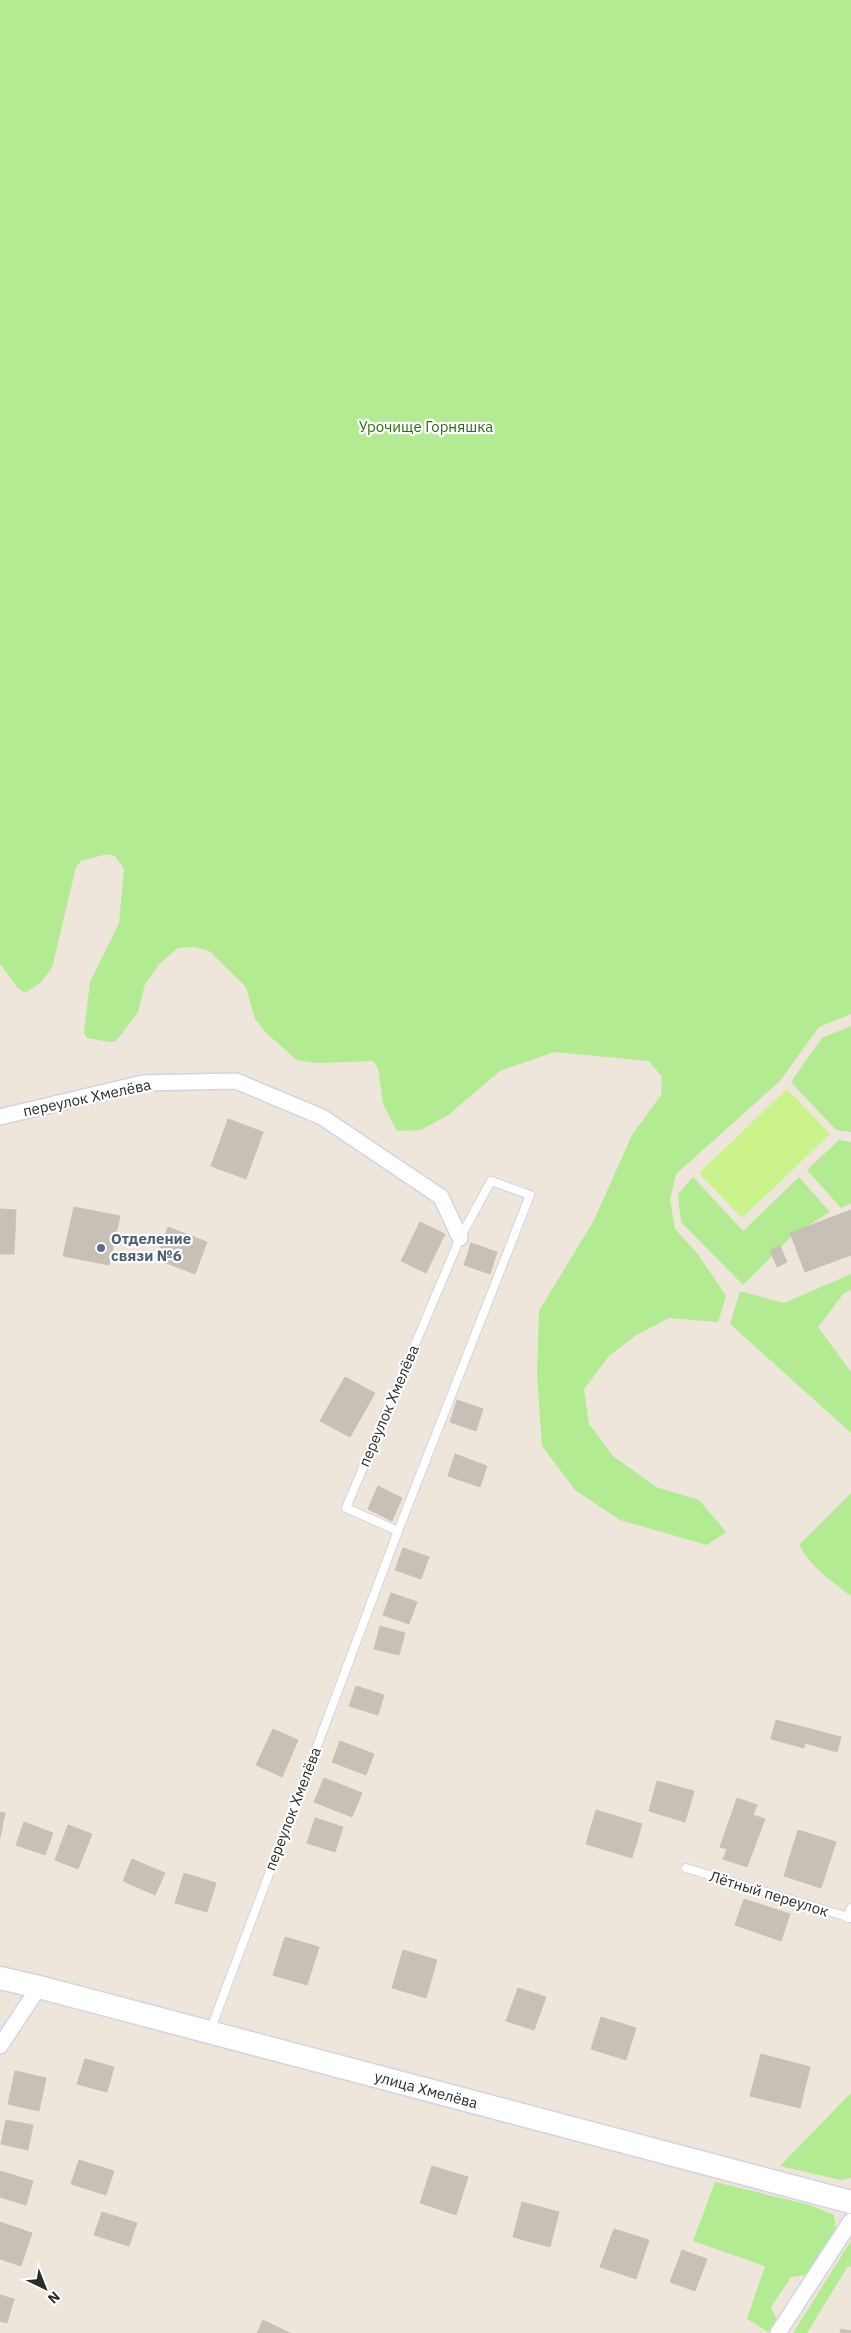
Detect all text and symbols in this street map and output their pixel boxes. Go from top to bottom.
park label: Урочище Горняшка [359,417,493,436]
street label: переулок Хмелёва [21,1075,153,1120]
place label: Отделение связи №6 [111,1229,191,1265]
marker: Отделение связи №6 [95,1242,107,1254]
street label: переулок Хмелёва [354,1342,423,1470]
street label: переулок Хмелёва [260,1745,325,1873]
street label: Лётный переулок [707,1866,831,1921]
street label: улица Хмелёва [372,2067,480,2112]
north arrow [20,2263,70,2313]
text: N [44,2287,64,2308]

